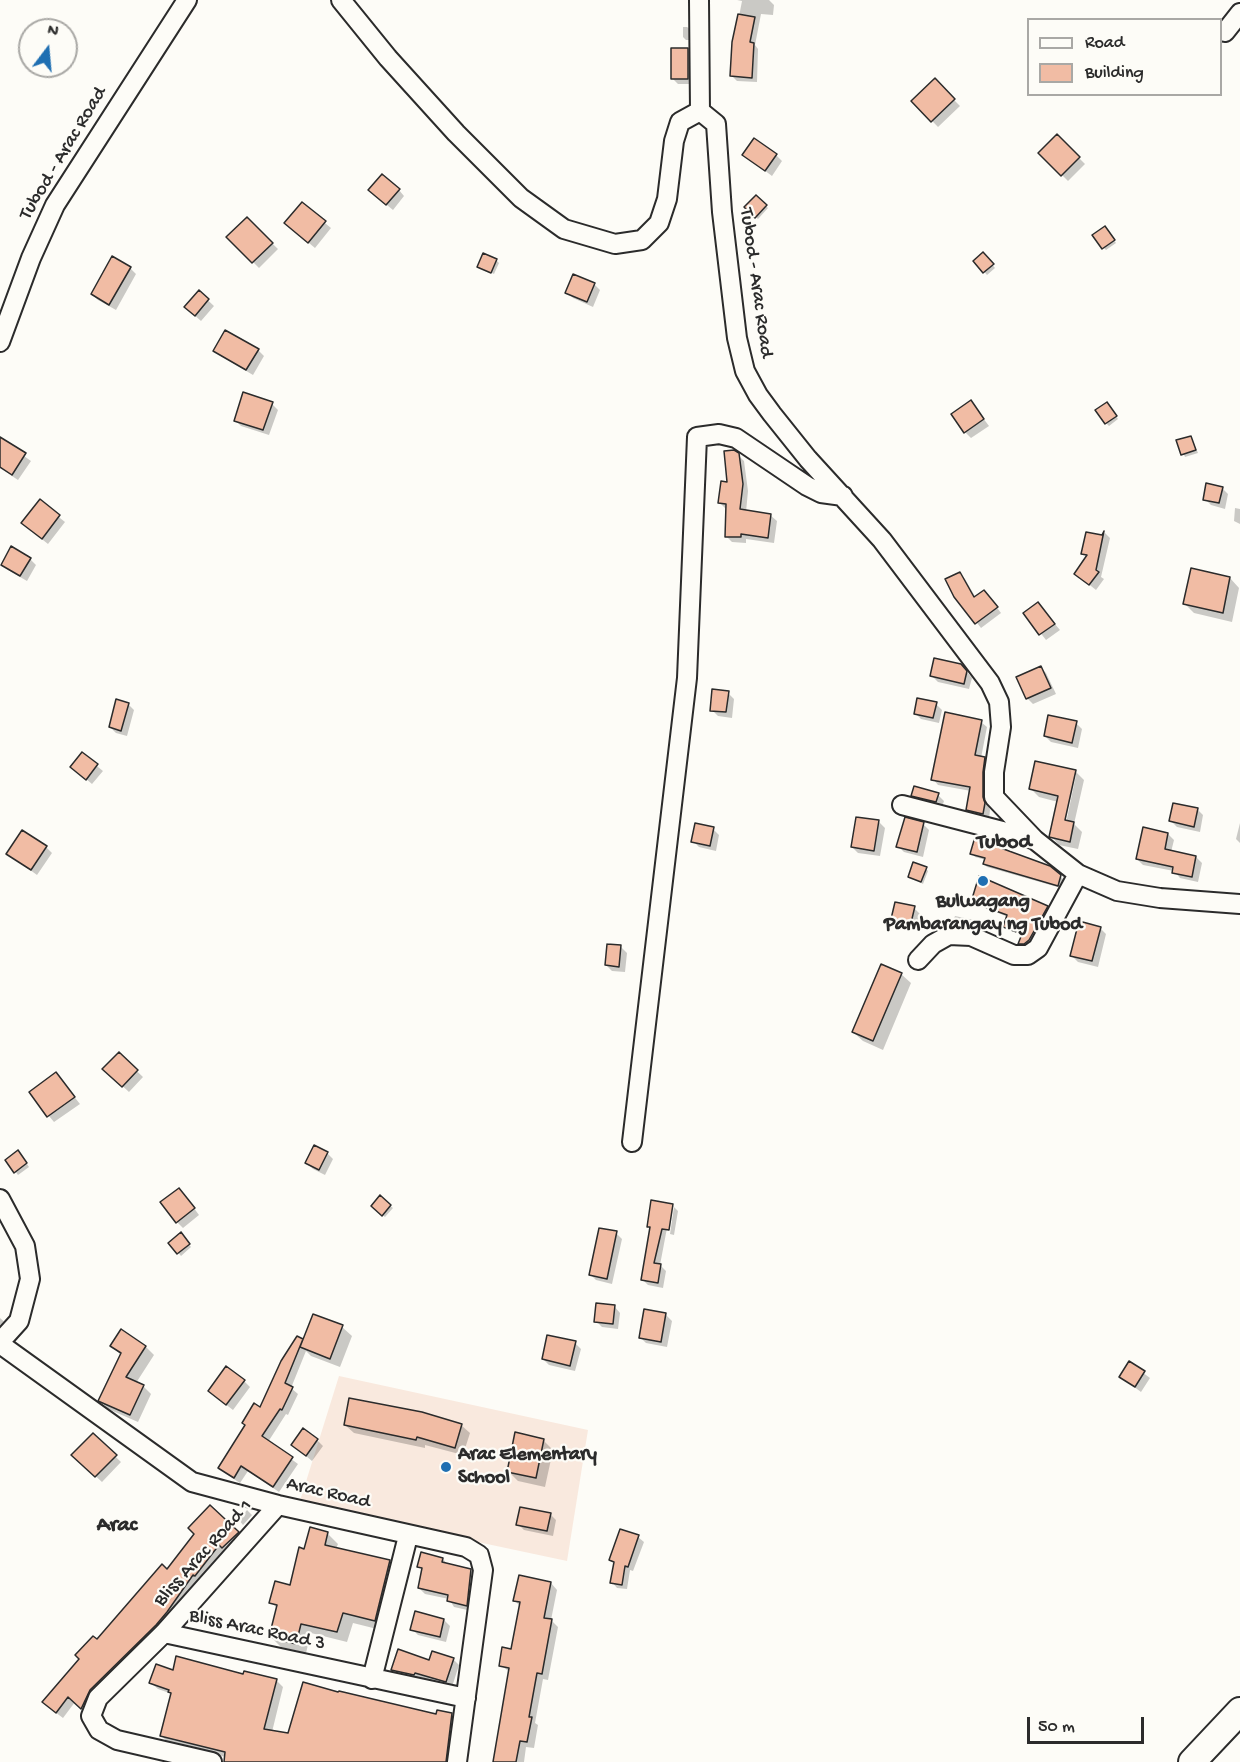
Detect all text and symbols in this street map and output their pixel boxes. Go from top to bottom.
north arrow [18,18,78,78]
legend [1027,18,1222,96]
text: N [45,22,60,43]
text: Road [1085,33,1124,54]
text: Building [1085,63,1144,84]
street label: Tubod - Arac Road [15,83,113,225]
street label: Tubod - Arac Road [733,207,777,359]
district label: Tubod [977,831,1031,857]
marker: Bulwagang Pambarangay ng Tubod [976,874,990,888]
place label: Bulwagang Pambarangay ng Tubod [884,891,1082,938]
place label: Arac Elementary School [458,1444,597,1491]
marker: Arac Elementary School [439,1460,453,1474]
street label: Arac Road [284,1473,372,1515]
street label: Bliss Arac Road 1 [149,1495,259,1613]
district label: Arac [97,1514,137,1540]
street label: Bliss Arac Road 3 [187,1605,327,1657]
scale bar [1030,1705,1147,1743]
text: 50 m [1038,1717,1075,1738]

